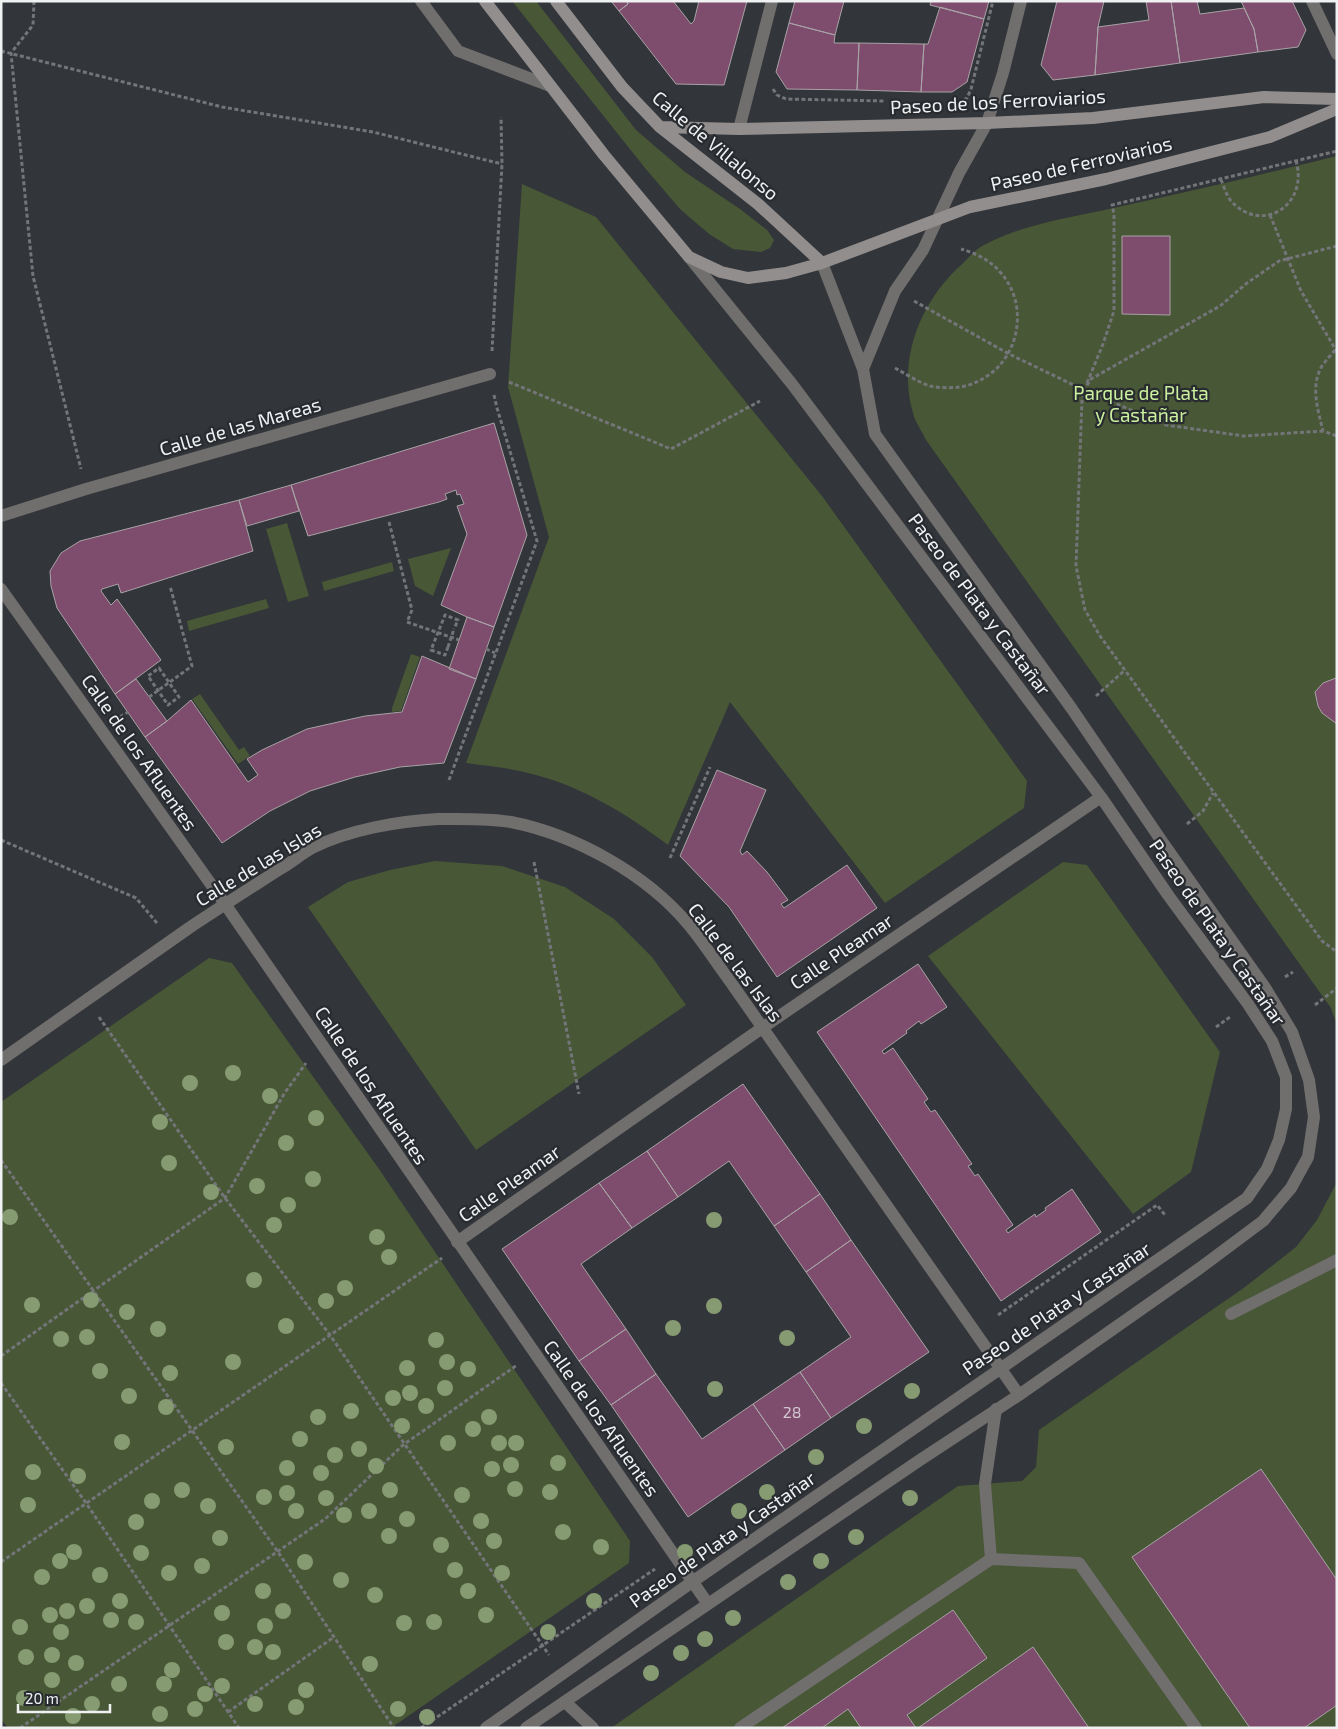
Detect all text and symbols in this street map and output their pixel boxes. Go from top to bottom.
street label: Paseo de los Ferroviarios [890,84,1106,118]
street label: Calle de Villalonso [648,85,784,205]
street label: Paseo de Ferroviarios [988,131,1174,195]
park label: Parque de Plata y Castañar [1073,381,1209,426]
street label: Calle de las Mareas [157,392,323,460]
street label: Paseo de Plata y Castañar [904,508,1056,700]
street label: Calle de los Afluentes [77,669,203,835]
street label: Calle de las Islas [191,817,325,911]
street label: Paseo de Plata y Castañar [1145,834,1291,1030]
street label: Calle de las Islas [684,898,788,1026]
street label: Calle Pleamar [785,908,897,994]
street label: Calle de los Afluentes [311,1002,433,1168]
street label: Calle Pleamar [454,1139,565,1227]
street label: Paseo de Plata y Castañar [958,1236,1155,1380]
street label: Calle de los Afluentes [539,1335,665,1501]
house number: 28 [783,1402,801,1421]
street label: Paseo de Plata y Castañar [624,1466,820,1612]
scale bar [18,1682,110,1714]
text: 20 m [25,1689,59,1707]

